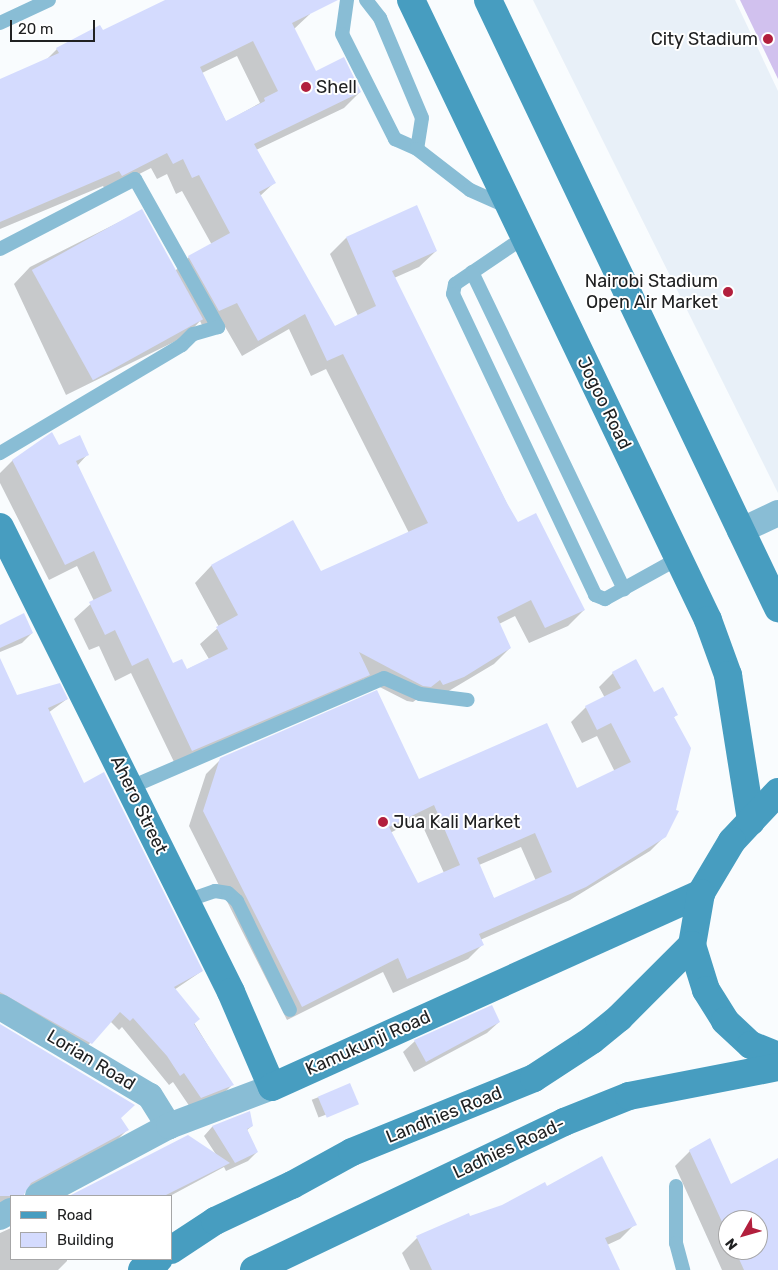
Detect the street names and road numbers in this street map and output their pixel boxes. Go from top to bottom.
street label: Jogoo Road [572,353,636,453]
street label: Ahero Street [106,752,172,858]
street label: Kamukunji Road [302,1006,434,1080]
street label: Lorian Road [43,1025,139,1095]
street label: Landhies Road [383,1082,505,1148]
street label: Ladhies Road- [450,1113,568,1183]

